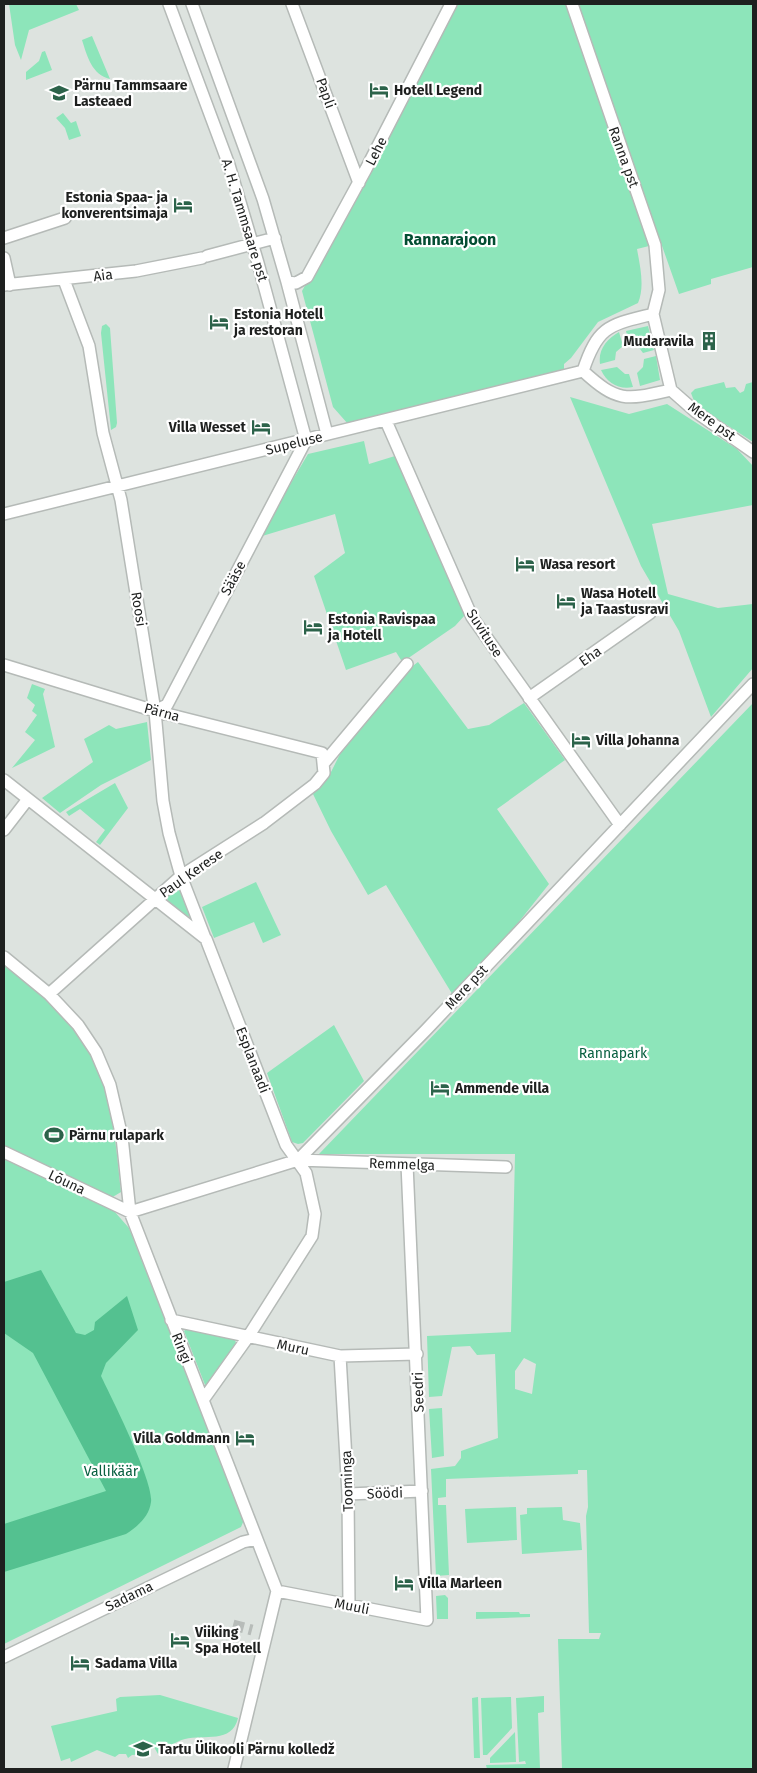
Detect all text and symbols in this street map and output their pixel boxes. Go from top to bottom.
street label: Papli [312,76,339,111]
place label: Pärnu Tammsaare Lasteaed [74,77,188,110]
hotel icon: Hotell Legend [368,79,390,101]
school or university icon: Pärnu Tammsaare Lasteaed [48,82,70,104]
place label: Hotell Legend [394,82,482,99]
street label: Ranna pst [605,124,643,191]
street label: Lehe [362,134,391,168]
street label: A. H. Tammsaare pst [218,157,272,285]
place label: Estonia Spaa- ja konverentsimaja [61,189,168,222]
hotel icon: Estonia Spaa- ja konverentsimaja [172,194,194,216]
district label: Rannarajoon [404,230,496,249]
street label: Aia [92,266,114,285]
place label: Estonia Hotell ja restoran [233,306,324,339]
hotel icon: Estonia Hotell ja restoran [208,311,230,333]
building icon: Mudaravila [698,330,720,352]
place label: Mudaravila [623,333,694,350]
street label: Mere pst [685,398,740,445]
hotel icon: Villa Wesset [250,416,272,438]
place label: Villa Wesset [168,419,247,436]
street label: Supeluse [264,428,324,459]
hotel icon: Wasa resort [514,553,536,575]
place label: Wasa resort [540,556,616,573]
street label: Sääse [217,558,250,598]
place label: Wasa Hotell ja Taastusravi [580,585,669,618]
street label: Roosi [127,590,150,628]
hotel icon: Wasa Hotell ja Taastusravi [555,590,577,612]
street label: Suvituse [463,606,506,661]
place label: Estonia Ravispaa ja Hotell [327,611,436,644]
hotel icon: Estonia Ravispaa ja Hotell [302,616,324,638]
street label: Eha [576,643,605,670]
street label: Pärna [142,700,182,725]
hotel icon: Villa Johanna [570,729,592,751]
place label: Villa Johanna [595,732,680,749]
street label: Paul Kerese [156,845,226,901]
street label: Mere pst [441,961,492,1013]
street label: Esplanaadi [232,1025,273,1096]
park label: Rannapark [579,1045,648,1062]
hotel icon: Ammende villa [429,1077,451,1099]
place label: Ammende villa [454,1080,550,1097]
sports icon: Pärnu rulapark [43,1124,65,1146]
place label: Pärnu rulapark [69,1127,164,1144]
street label: Remmelga [369,1155,435,1174]
street label: Lõuna [46,1167,88,1198]
street label: Ringi [168,1330,195,1366]
street label: Muru [275,1336,311,1359]
street label: Seedri [409,1371,428,1413]
hotel icon: Villa Goldmann [234,1427,256,1449]
place label: Villa Goldmann [132,1430,230,1447]
street label: Toominga [338,1450,357,1512]
park label: Vallikäär [84,1463,139,1480]
street label: Söödi [367,1484,403,1503]
hotel icon: Villa Marleen [393,1572,415,1594]
place label: Villa Marleen [418,1575,502,1592]
street label: Sadama [103,1578,156,1615]
street label: Muuli [333,1595,371,1618]
place label: Viiking Spa Hotell [194,1624,262,1657]
hotel icon: Viiking Spa Hotell [169,1629,191,1651]
hotel icon: Sadama Villa [69,1652,91,1674]
place label: Sadama Villa [95,1655,178,1672]
school or university icon: Tartu Ülikooli Pärnu kolledž [132,1738,154,1760]
place label: Tartu Ülikooli Pärnu kolledž [158,1740,335,1758]

